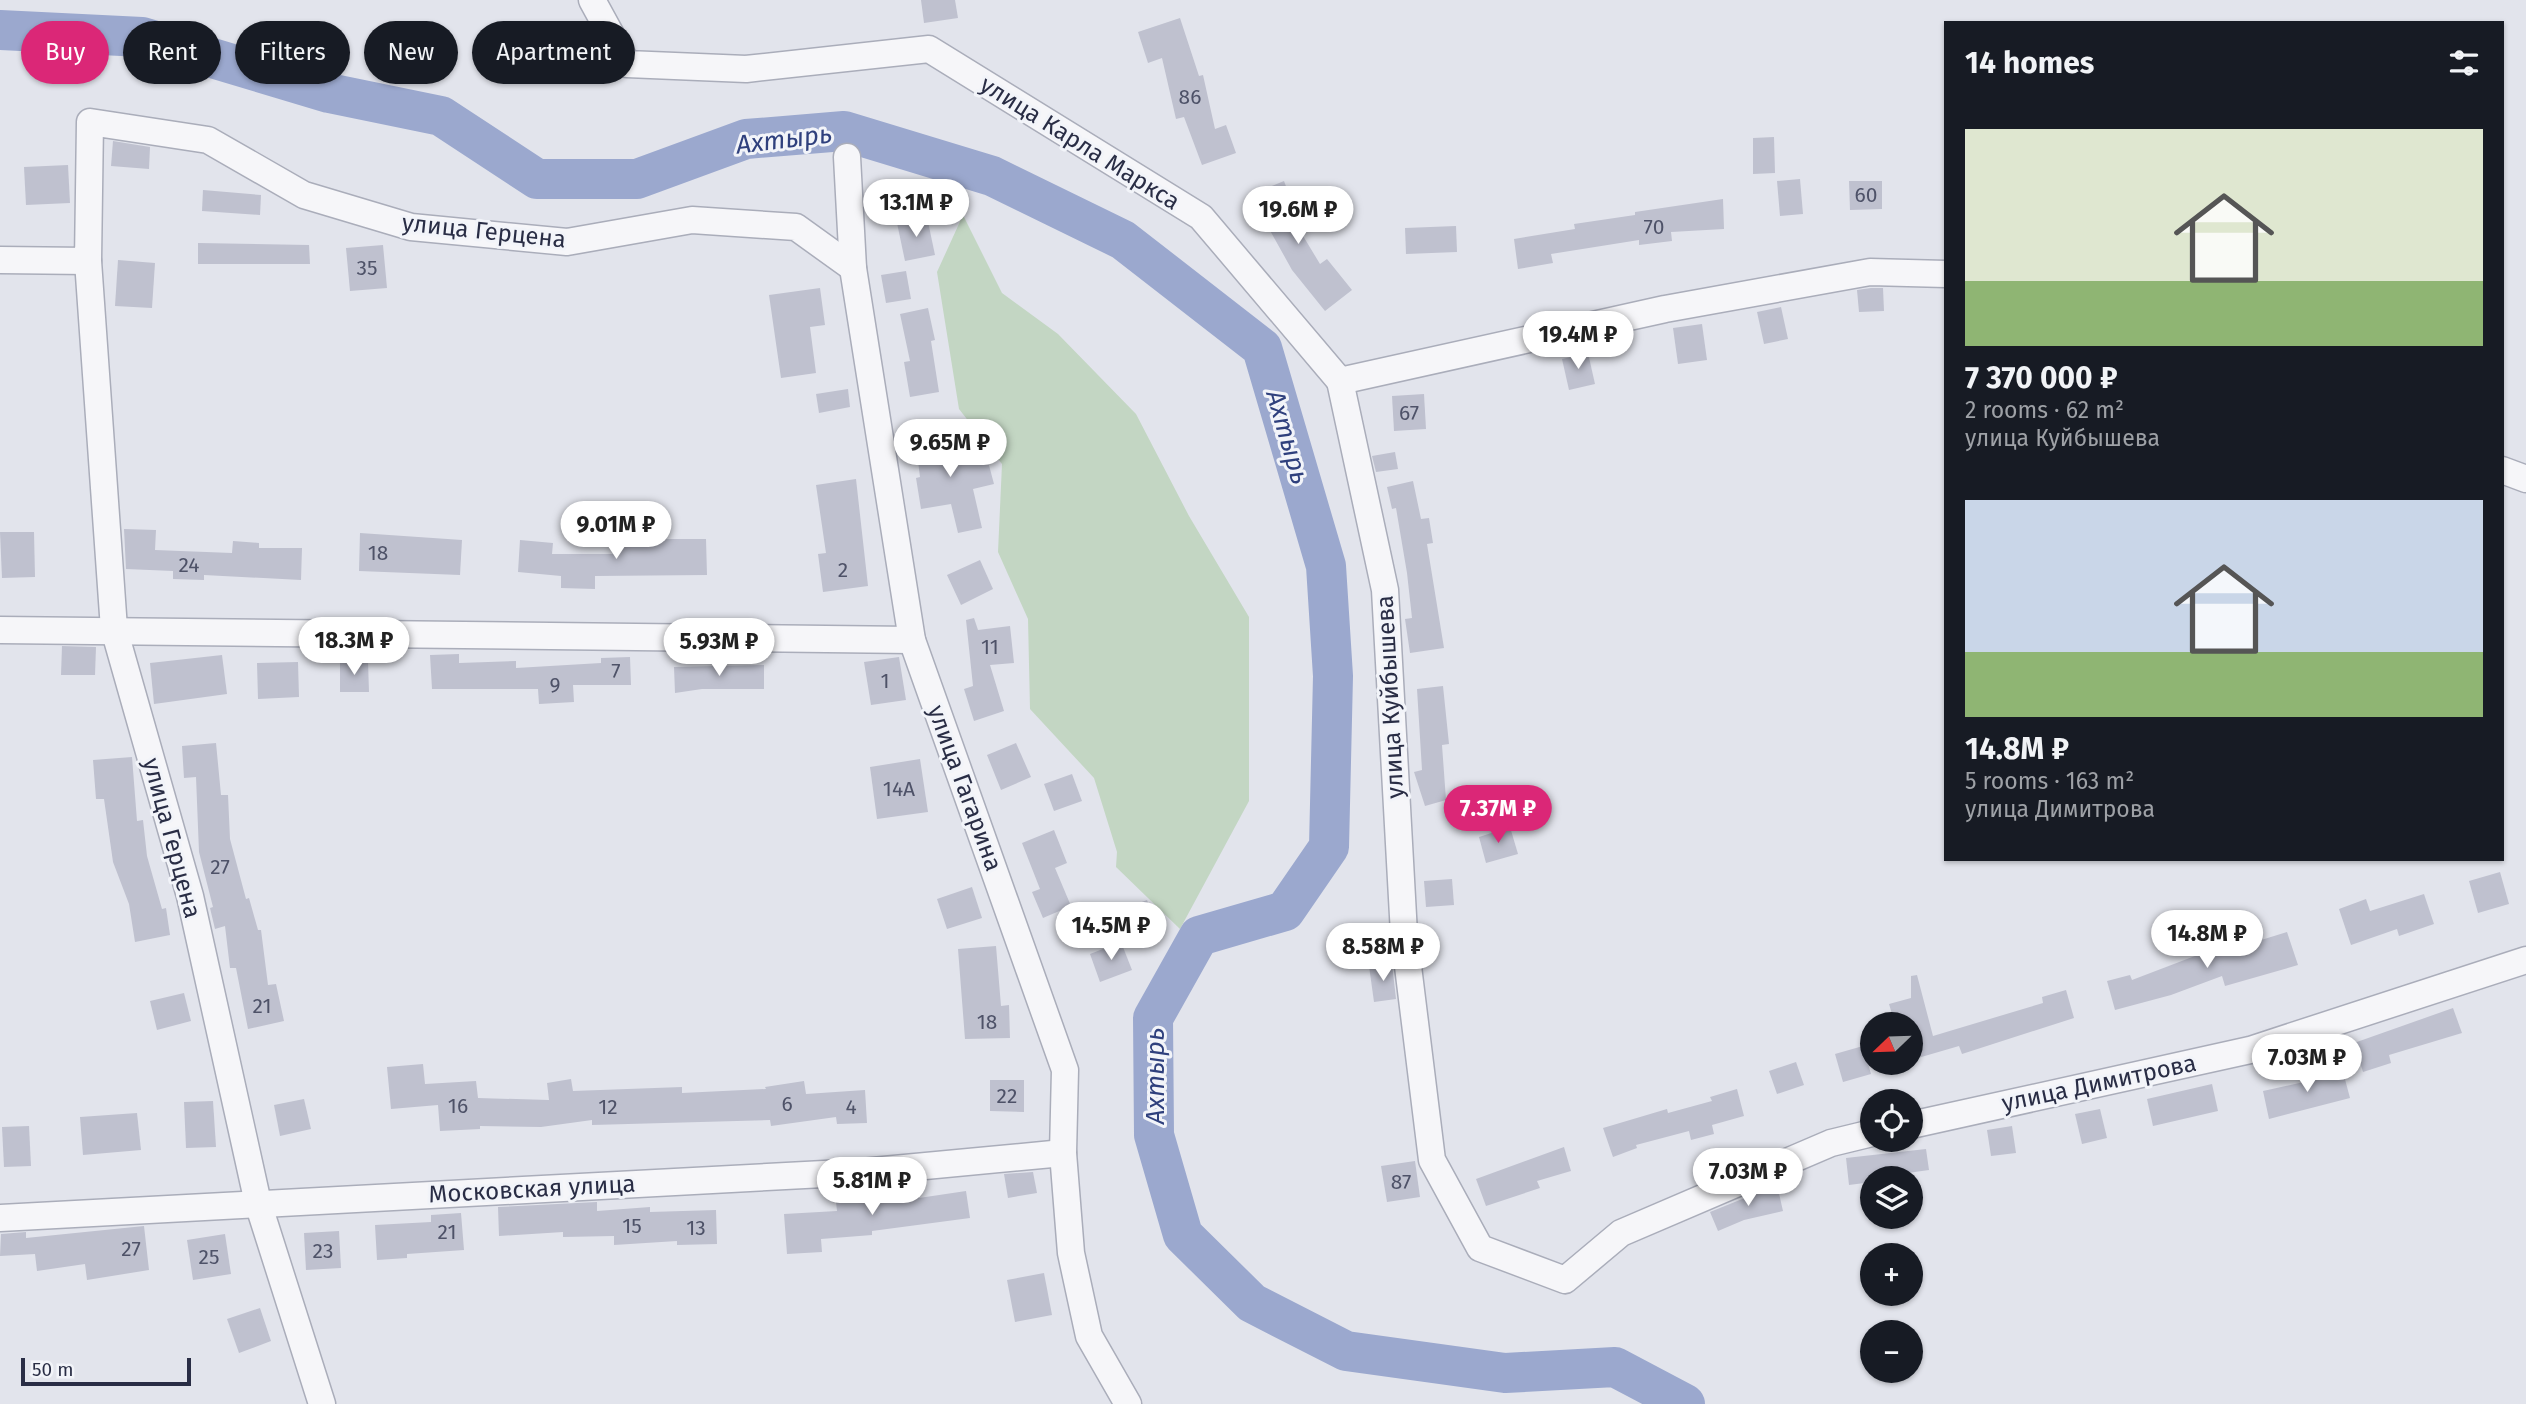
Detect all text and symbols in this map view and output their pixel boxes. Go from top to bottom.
chip: Buy [21,21,109,84]
chip: Rent [123,21,221,84]
chip: Filters [235,21,350,84]
chip: New [364,21,458,84]
chip: Apartment [472,21,635,84]
icon: filters [2445,44,2483,82]
text: 14 homes [1965,45,2094,81]
street label: улица Карла Маркса [975,70,1185,216]
house number: 86 [1179,84,1201,110]
water label: Ахтырь [733,118,834,161]
icon: home [2161,175,2287,301]
pin: 13.1M ₽ [851,180,981,239]
house number: 60 [1855,182,1877,208]
pin: 19.6M ₽ [1233,187,1363,246]
text: 13.1M ₽ [879,188,953,216]
text: 19.6M ₽ [1258,195,1338,223]
street label: улица Герцена [401,208,567,254]
house number: 70 [1644,214,1664,240]
house number: 35 [357,255,378,281]
pin: 19.4M ₽ [1513,312,1643,371]
text: 19.4M ₽ [1539,320,1617,348]
text: 7 370 000 ₽ [1965,360,2118,396]
water label: Ахтырь [1259,386,1316,488]
text: 2 rooms · 62 m² [1965,396,2124,424]
house number: 67 [1399,400,1419,426]
pin: 9.65M ₽ [885,420,1015,479]
text: улица Куйбышева [1965,424,2160,452]
text: 9.65M ₽ [910,428,990,456]
pin: 9.01M ₽ [551,502,681,561]
text: 9.01M ₽ [577,510,655,538]
house number: 18 [368,540,388,566]
icon: home [2161,546,2287,672]
house number: 24 [179,552,200,578]
house number: 2 [838,557,848,583]
street label: улица Куйбышева [1371,595,1409,799]
pin: 18.3M ₽ [289,618,419,677]
pin: 5.93M ₽ [654,618,784,678]
text: 18.3M ₽ [314,626,394,654]
text: 5.93M ₽ [680,627,758,655]
house number: 11 [981,634,999,660]
house number: 7 [611,658,621,684]
house number: 1 [880,668,890,694]
house number: 9 [549,672,561,698]
street label: улица Гагарина [922,701,1008,875]
text: 14.8M ₽ [1965,731,2069,767]
street label: улица Герцена [137,755,207,921]
text: 5 rooms · 163 m² [1965,767,2134,795]
house number: 14А [883,776,915,802]
pin: 7.37M ₽ [1433,786,1563,845]
text: 7.37M ₽ [1460,794,1536,822]
text: улица Димитрова [1965,795,2155,823]
house number: 27 [210,854,230,880]
pin: 14.5M ₽ [1046,902,1176,962]
text: 14.5M ₽ [1072,911,1150,939]
pin: 14.8M ₽ [2142,911,2272,970]
text: 14.8M ₽ [2167,919,2247,947]
pin: 8.58M ₽ [1318,923,1448,983]
text: 8.58M ₽ [1342,932,1424,960]
house number: 21 [253,993,271,1019]
house number: 18 [977,1009,997,1035]
north arrow [1860,1012,1923,1074]
map controls [1860,1012,1923,1383]
water label: Ахтырь [1140,1028,1171,1125]
pin: 7.03M ₽ [2242,1034,2372,1094]
text: 7.03M ₽ [2268,1043,2346,1071]
street label: улица Димитрова [1999,1049,2199,1117]
house number: 22 [997,1083,1017,1109]
button: locate [1860,1089,1923,1152]
house number: 6 [781,1091,793,1117]
house number: 16 [448,1093,468,1119]
house number: 12 [598,1094,618,1120]
house number: 4 [845,1094,857,1120]
pin: 7.03M ₽ [1683,1148,1813,1208]
text: 7.03M ₽ [1709,1157,1787,1185]
pin: 5.81M ₽ [807,1158,937,1217]
text: 5.81M ₽ [833,1166,911,1194]
button: layers [1860,1166,1923,1229]
house number: 87 [1391,1169,1411,1195]
street label: Московская улица [428,1170,636,1208]
house number: 15 [622,1213,642,1239]
house number: 13 [686,1215,706,1241]
house number: 21 [438,1219,456,1245]
house number: 27 [121,1236,141,1262]
house number: 23 [313,1238,333,1264]
button: + [1860,1243,1923,1306]
house number: 25 [199,1244,219,1270]
button: − [1860,1320,1923,1383]
scale bar [21,1355,191,1387]
text: 50 m [32,1358,73,1381]

